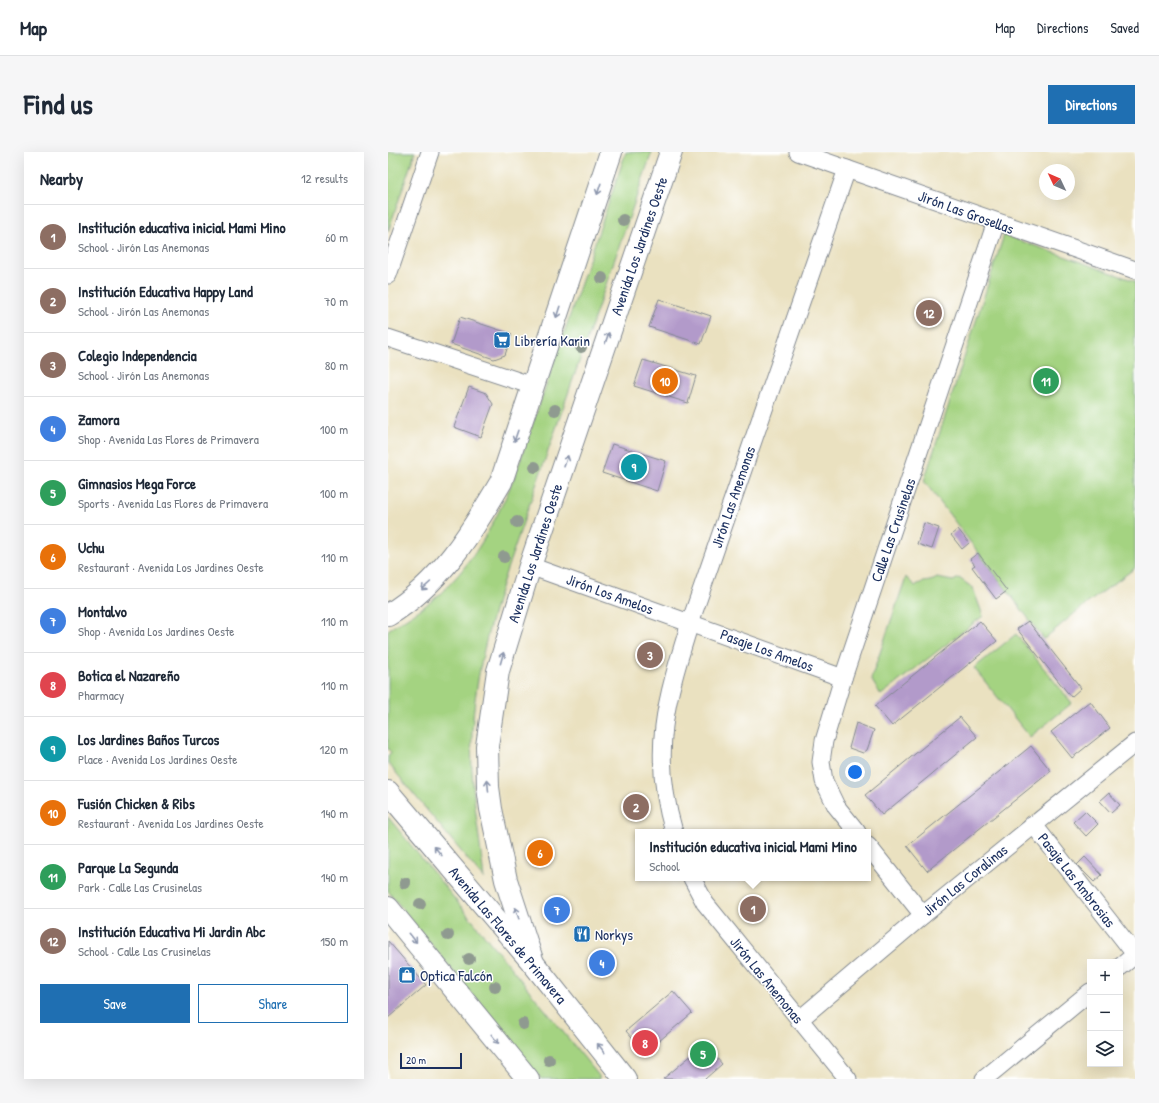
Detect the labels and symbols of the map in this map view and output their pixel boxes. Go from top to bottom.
north arrow [1039,164,1075,200]
street label: Avenida Los Jardines Oeste [605,174,673,318]
one-way arrow [594,183,602,195]
street label: Jirón Las Grosellas [915,185,1017,239]
pin: 12 [916,298,942,328]
one-way arrow [553,306,561,318]
supermarket icon: Librería Karin [492,330,512,350]
place label: Librería Karin [515,330,590,351]
one-way arrow [604,332,612,344]
pin: 10 [652,366,678,396]
pin: 11 [1033,366,1059,396]
one-way arrow [512,429,520,441]
street label: Jirón Las Anemonas [706,443,760,551]
pin: 9 [621,452,647,482]
one-way arrow [562,455,570,467]
street label: Calle Las Crusinelas [865,475,921,585]
street label: Avenida Los Jardines Oeste [503,481,567,625]
street label: Jirón Los Amelos [564,569,657,620]
one-way arrow [420,581,431,590]
street label: Pasaje Los Amelos [717,623,817,677]
pin: 3 [637,640,663,670]
one-way arrow [498,652,506,665]
your location [845,762,865,782]
one-way arrow [485,780,492,793]
pin: 2 [623,792,649,822]
street label: Pasaje Las Ambrosias [1033,828,1121,932]
pin: 6 [527,838,553,868]
street label: Jirón Las Coralinas [918,839,1012,921]
one-way arrow [433,846,442,856]
street label: Avenida Las Flores de Primavera [444,862,572,1008]
pin: 1 [740,894,766,924]
pin: 7 [544,895,570,925]
one-way arrow [513,907,520,920]
restaurant icon: Norkys [572,924,592,944]
place label: Norkys [595,924,633,945]
street label: Jirón Las Anemonas [725,932,809,1028]
one-way arrow [408,933,417,944]
pin: 4 [589,948,615,978]
shop icon: Optica Falcón [397,965,417,985]
place label: Optica Falcón [420,965,493,986]
pin: 8 [632,1028,658,1058]
one-way arrow [491,1033,499,1044]
pin: 5 [690,1039,716,1069]
one-way arrow [597,1043,605,1054]
scale bar [400,1051,462,1070]

